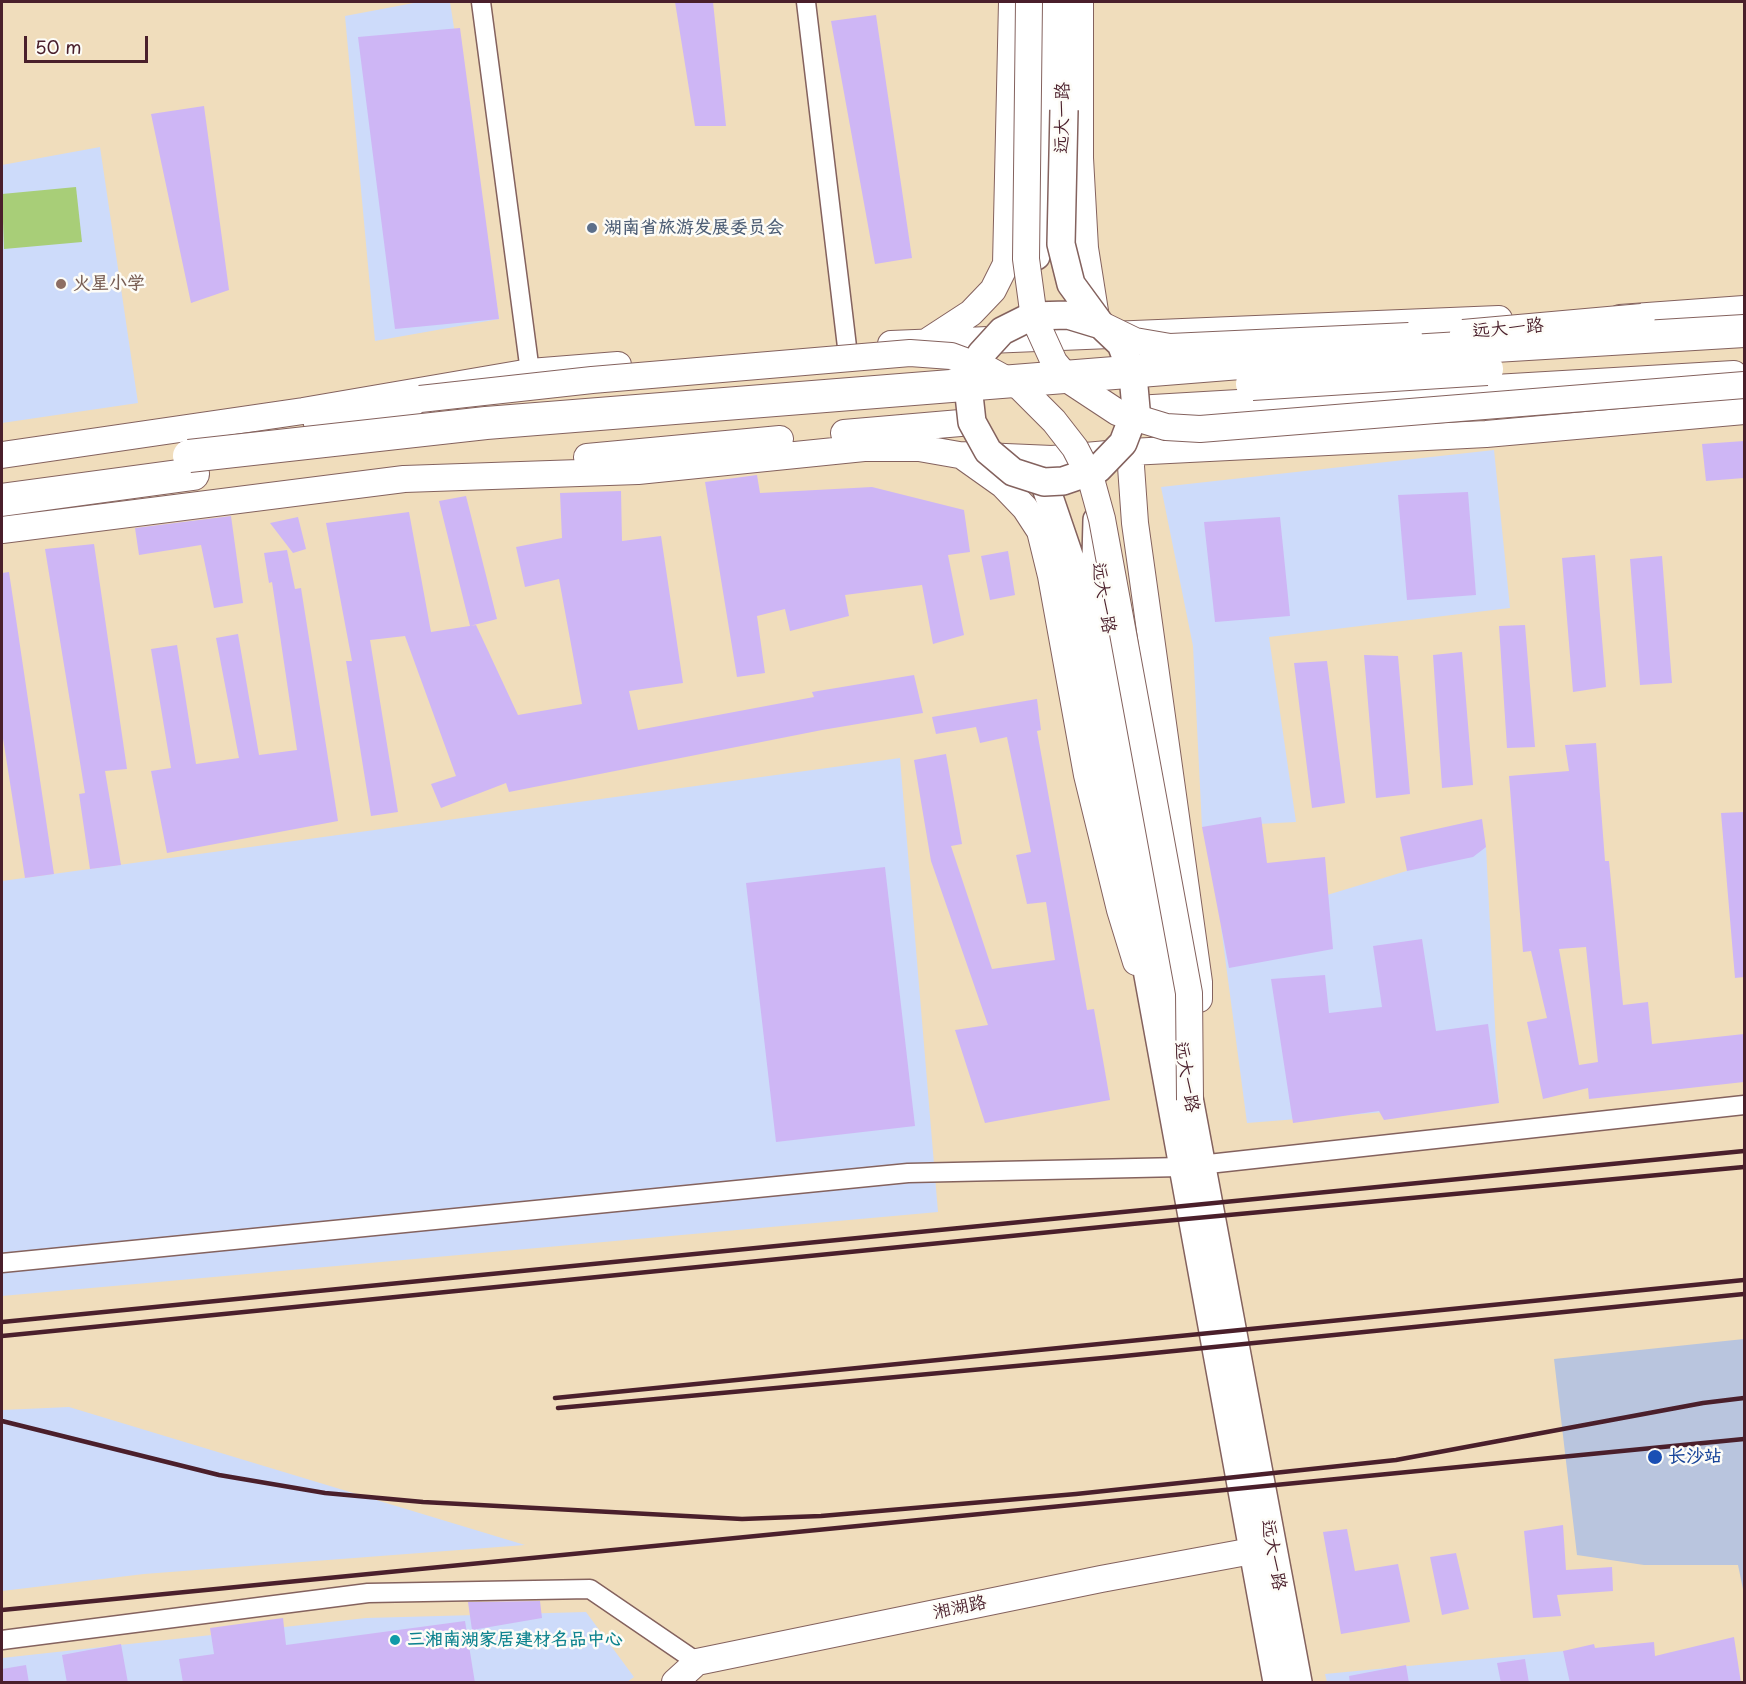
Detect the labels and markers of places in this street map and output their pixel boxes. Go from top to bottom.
place label: 湖南省旅游发展委员会 [604,217,784,239]
marker: 湖南省旅游发展委员会 [585,221,599,235]
place label: 火星小学 [73,273,145,295]
marker: 火星小学 [54,277,68,291]
place label: 长沙站 [1668,1446,1722,1468]
marker: 长沙站 [1646,1448,1664,1466]
place label: 三湘南湖家居建材名品中心 [407,1629,623,1651]
marker: 三湘南湖家居建材名品中心 [388,1633,402,1647]

